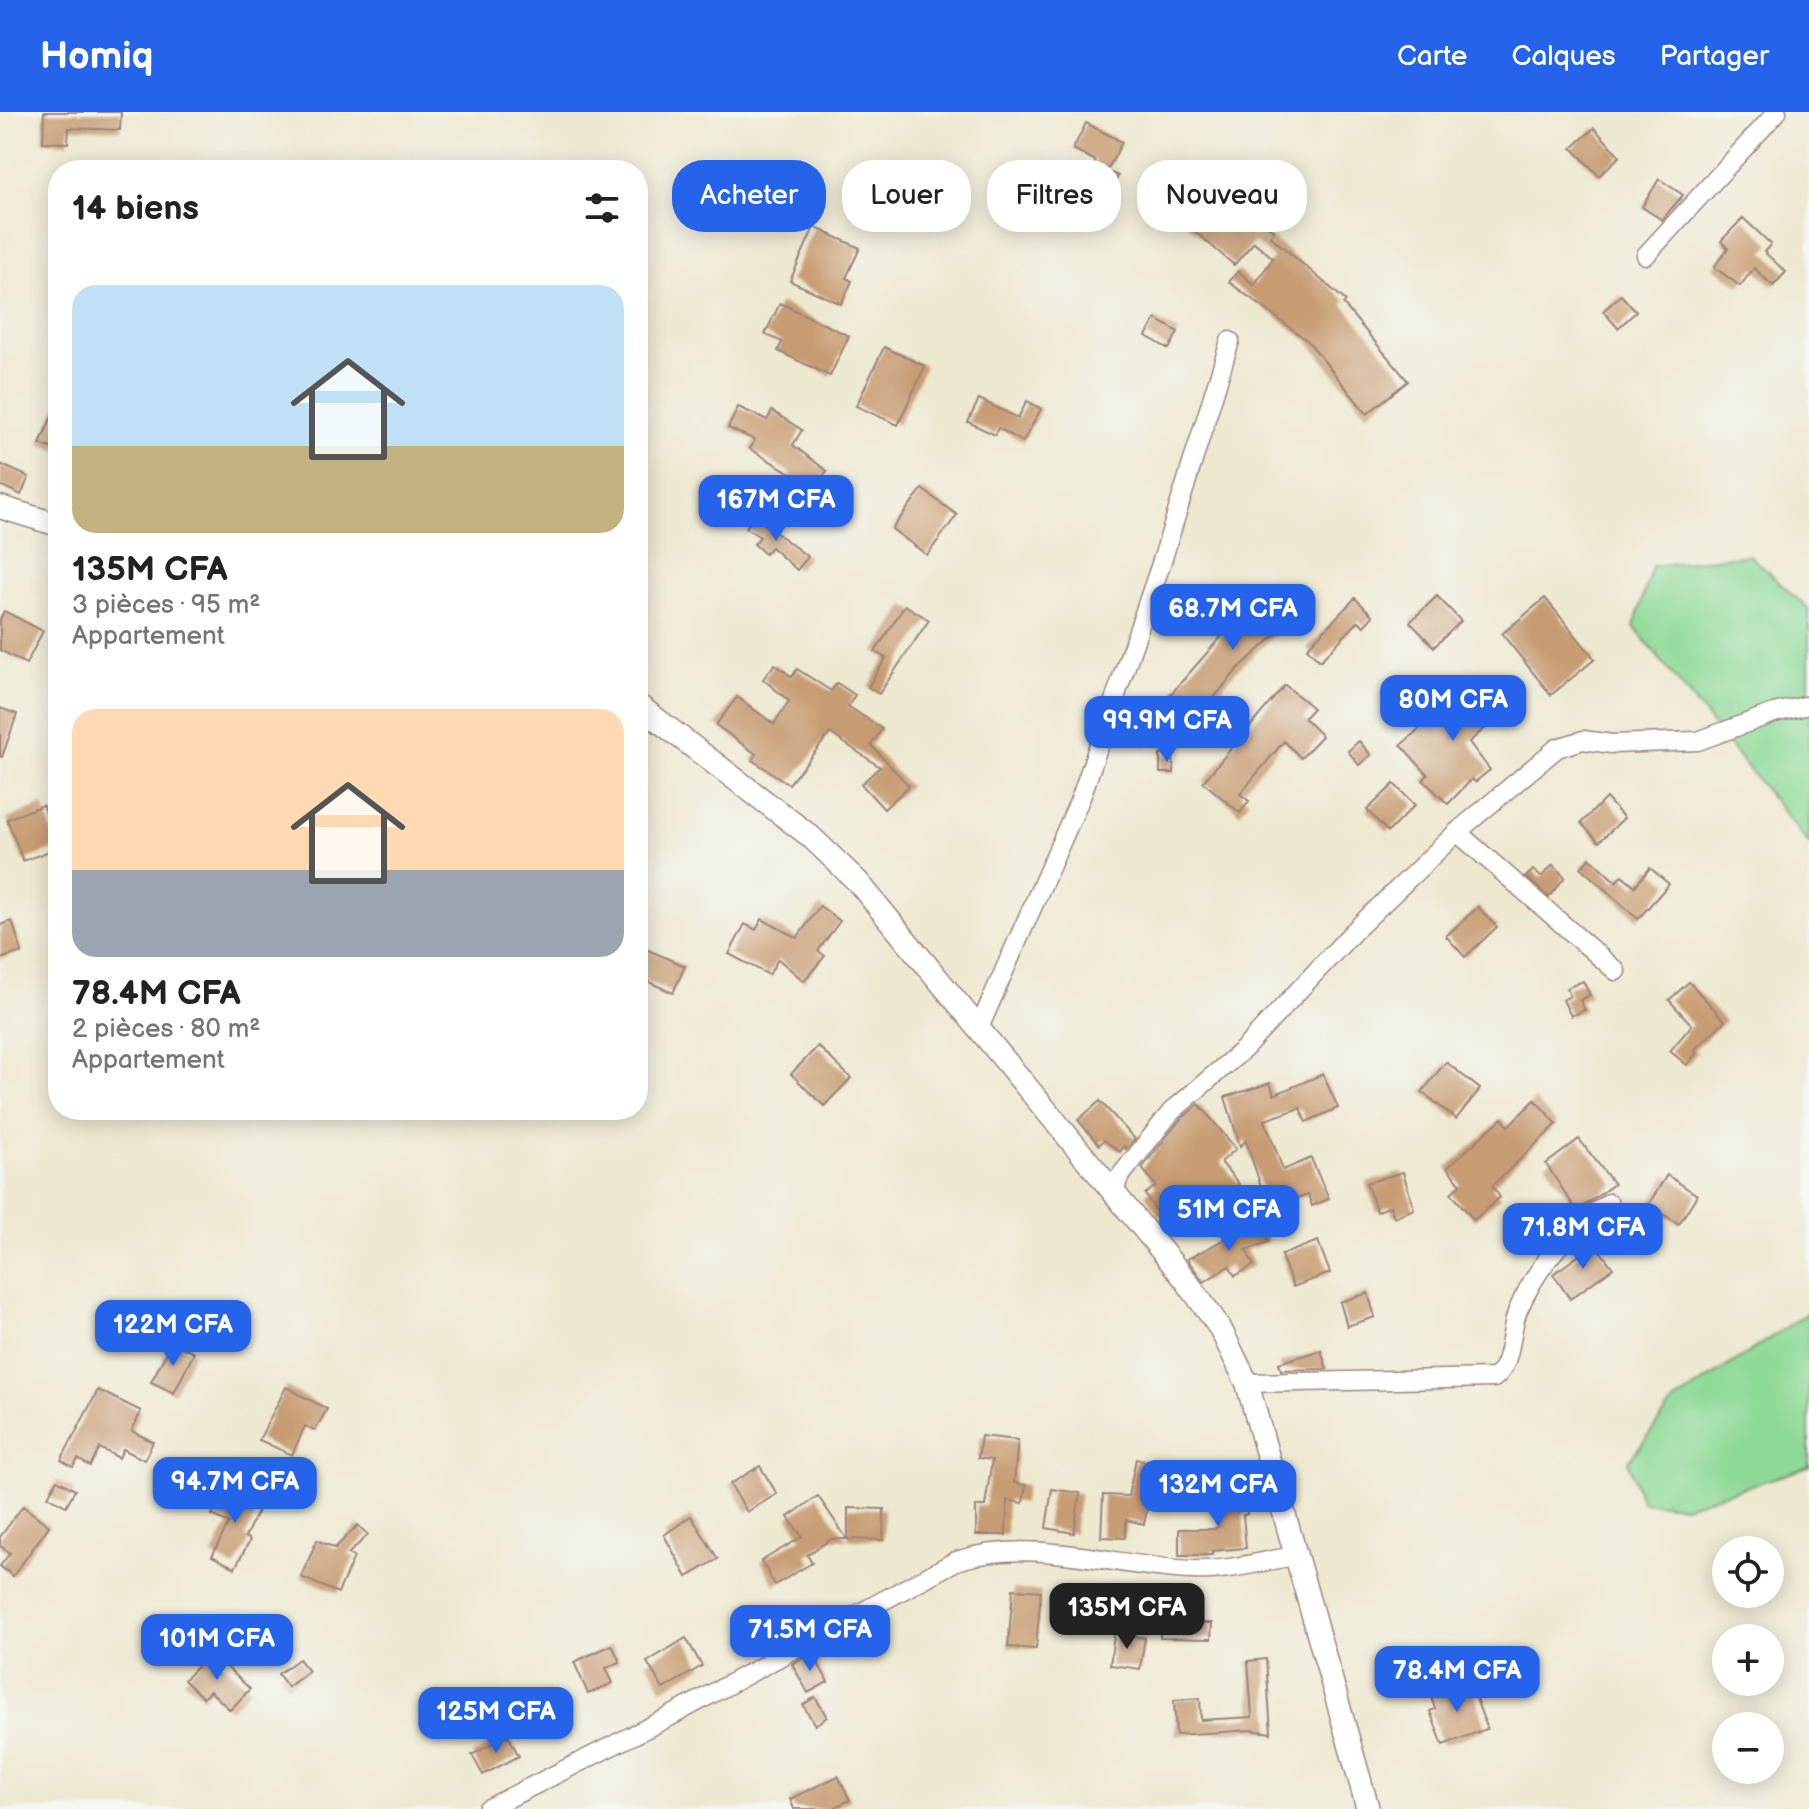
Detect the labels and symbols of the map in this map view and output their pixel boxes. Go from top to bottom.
pin: 167M CFA [693,475,859,543]
pin: 68.7M CFA [1141,584,1325,652]
pin: 80M CFA [1379,675,1527,743]
pin: 99.9M CFA [1075,696,1259,764]
pin: 51M CFA [1155,1185,1303,1253]
pin: 71.8M CFA [1491,1203,1675,1271]
pin: 122M CFA [90,1300,256,1368]
pin: 94.7M CFA [143,1457,327,1525]
pin: 132M CFA [1135,1460,1301,1528]
pin: 135M CFA [1044,1583,1210,1651]
pin: 71.5M CFA [718,1605,902,1673]
pin: 101M CFA [134,1614,300,1682]
pin: 78.4M CFA [1365,1646,1549,1714]
pin: 125M CFA [413,1687,579,1755]

